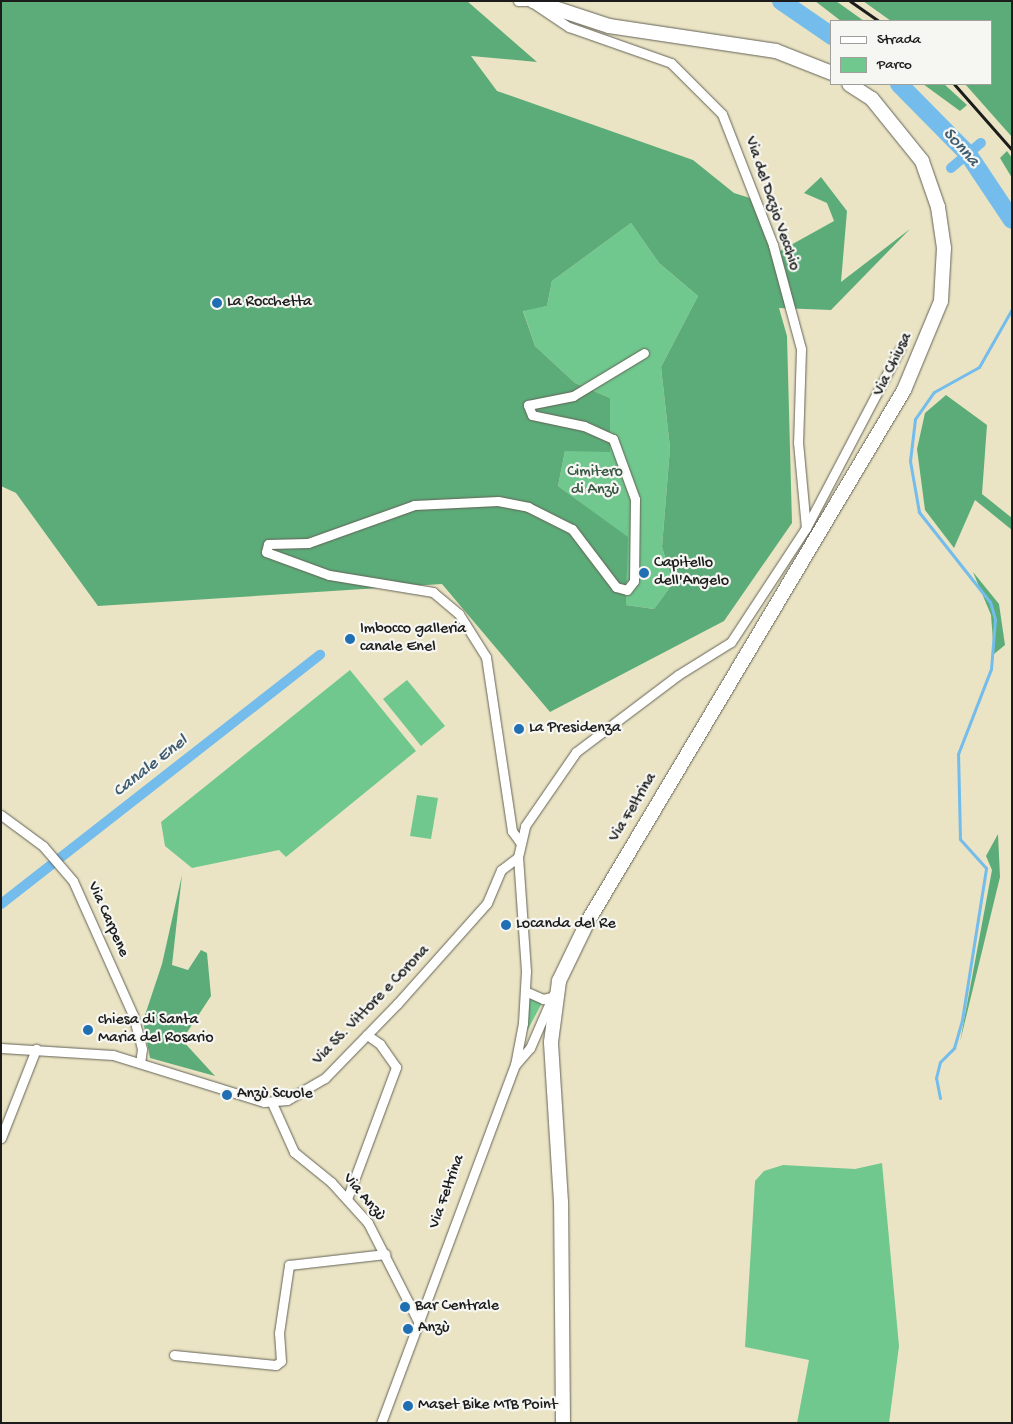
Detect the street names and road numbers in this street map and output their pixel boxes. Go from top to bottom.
street label: Via del Dazio Vecchio [739,135,803,273]
street label: Via Chiusa [870,330,918,400]
street label: Via Feltrina [606,770,662,846]
street label: Via Carpene [82,879,132,961]
street label: Via SS. Vittore e Corona [310,942,434,1070]
street label: Via Feltrina [426,1152,470,1232]
street label: Via Anzù [337,1170,389,1226]

